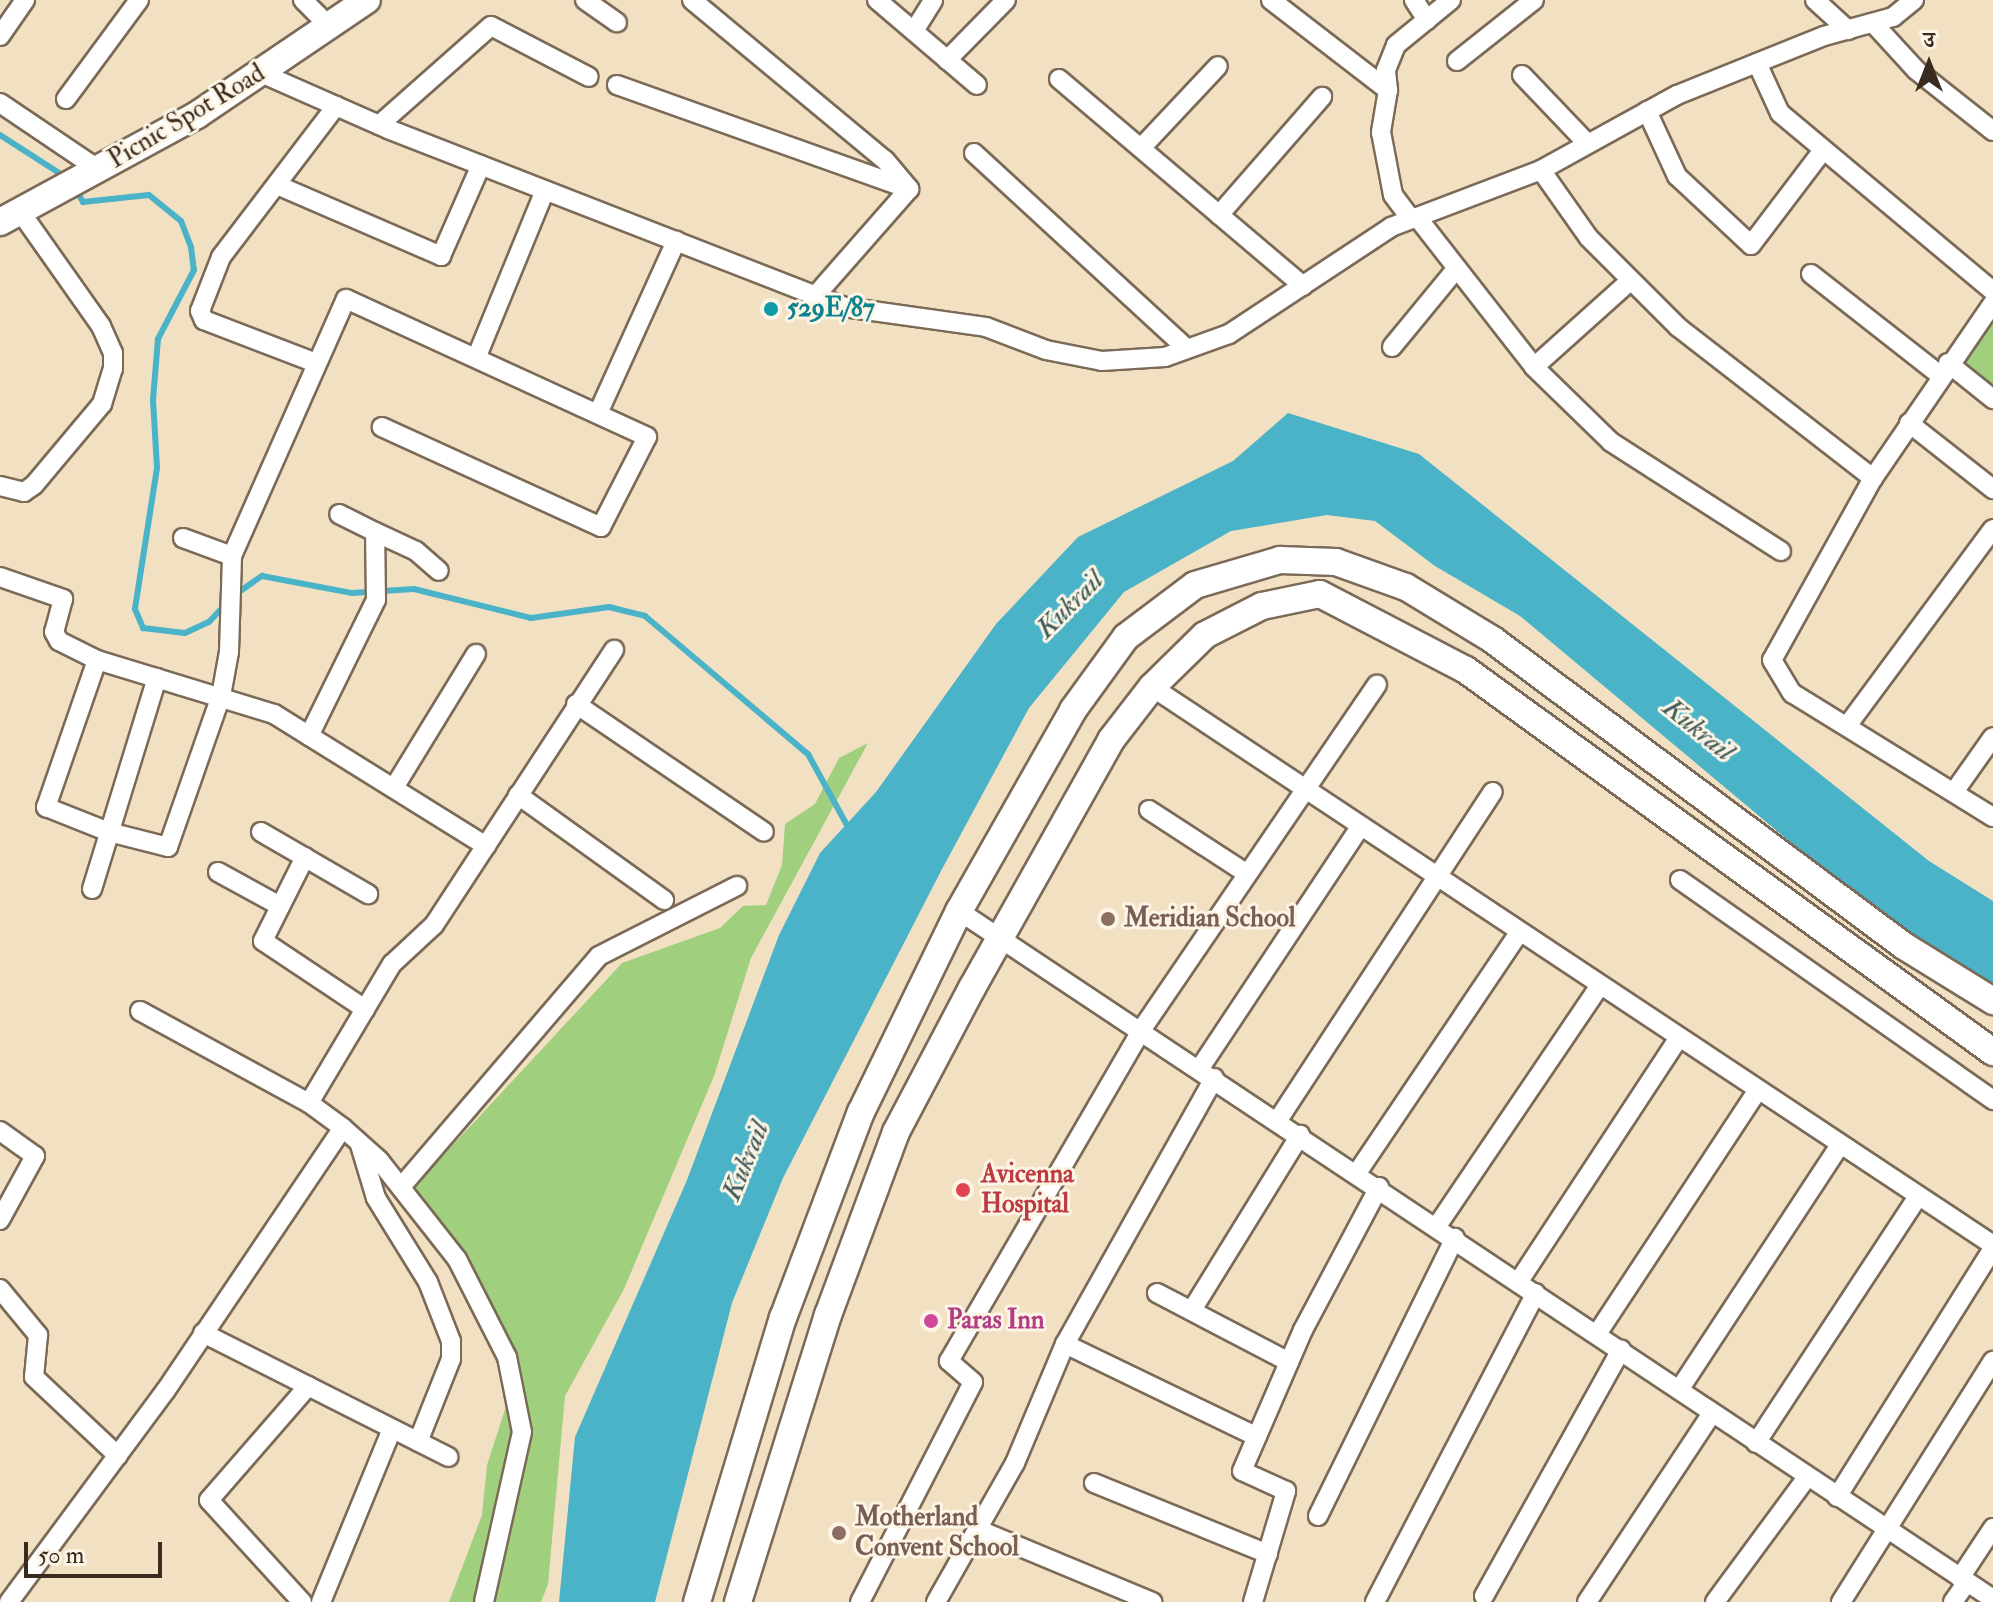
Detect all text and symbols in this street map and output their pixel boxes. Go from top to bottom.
north arrow [1889,24,1969,104]
text: उ [1923,26,1935,54]
street label: Picnic Spot Road [103,58,271,176]
place label: 529E/87 [787,293,875,325]
marker: 529E/87 [762,300,780,318]
water label: Kukrail [1029,564,1111,646]
water label: Kukrail [1656,691,1740,769]
place label: Meridian School [1124,903,1296,935]
marker: Meridian School [1099,910,1117,928]
water label: Kukrail [715,1117,777,1205]
place label: Avicenna Hospital [981,1159,1074,1220]
marker: Avicenna Hospital [952,1179,974,1201]
place label: Paras Inn [947,1305,1044,1337]
marker: Paras Inn [922,1312,940,1330]
place label: Motherland Convent School [855,1502,1019,1564]
marker: Motherland Convent School [830,1524,848,1542]
scale bar [28,1526,166,1576]
text: 50 m [38,1540,84,1571]

